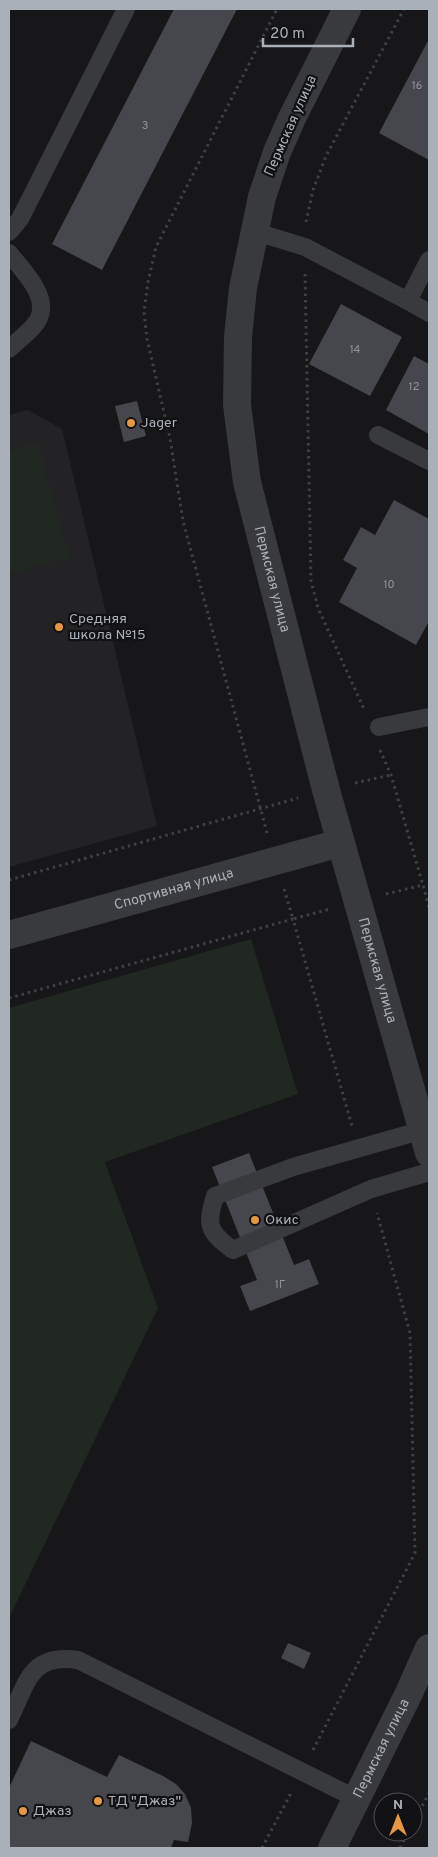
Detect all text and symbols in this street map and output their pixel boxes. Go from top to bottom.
scale bar [263,15,353,47]
text: 20 m [270,25,305,44]
street label: Пермская улица [261,73,321,179]
house number: 16 [412,79,422,93]
house number: 3 [142,119,148,133]
house number: 14 [350,343,361,357]
house number: 12 [409,380,419,394]
place label: Jager [141,415,178,432]
marker: Jager [125,417,137,429]
street label: Пермская улица [250,524,294,634]
house number: 10 [383,578,395,592]
place label: Средняя школа №15 [69,611,146,644]
marker: Средняя школа №15 [53,621,65,633]
street label: Спортивная улица [112,865,235,914]
street label: Пермская улица [354,916,400,1025]
place label: Окис [265,1212,299,1229]
marker: Окис [249,1214,261,1226]
house number: 1Г [275,1278,285,1292]
street label: Пермская улица [350,1696,413,1801]
north arrow [373,1792,423,1842]
place label: ТД "Джаз" [108,1793,181,1810]
marker: ТД "Джаз" [92,1795,104,1807]
text: N [393,1797,403,1814]
place label: Джаз [33,1803,72,1820]
marker: Джаз [17,1805,29,1817]

